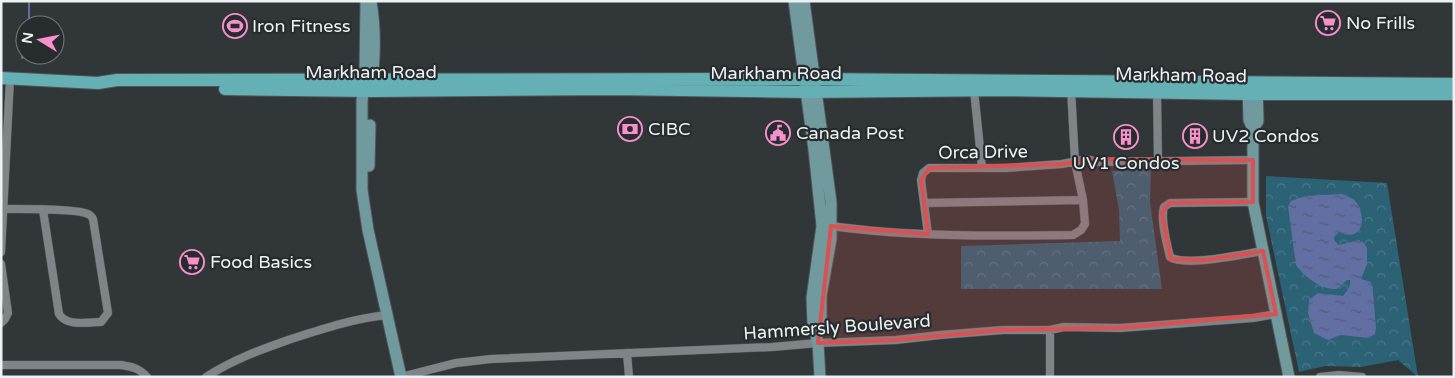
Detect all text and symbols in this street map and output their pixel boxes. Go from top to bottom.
supermarket icon: No Frills [1315,10,1341,36]
place label: No Frills [1346,12,1415,34]
sports icon: Iron Fitness [222,13,248,39]
north arrow [15,15,65,65]
place label: Iron Fitness [252,15,351,37]
text: N [18,31,37,45]
street label: Markham Road [305,61,437,83]
street label: Markham Road [710,62,842,84]
street label: Markham Road [1115,63,1247,87]
bank icon: CIBC [617,116,643,142]
place label: CIBC [648,118,691,140]
public building icon: Canada Post [765,120,791,146]
place label: Canada Post [796,122,904,144]
building icon: UV2 Condos [1182,123,1208,149]
building icon: UV1 Condos [1113,124,1139,150]
place label: UV2 Condos [1212,125,1319,147]
street label: Orca Drive [938,140,1028,164]
place label: UV1 Condos [1072,152,1180,174]
supermarket icon: Food Basics [179,249,205,275]
place label: Food Basics [210,251,312,273]
street label: Hammersly Boulevard [743,309,931,345]

